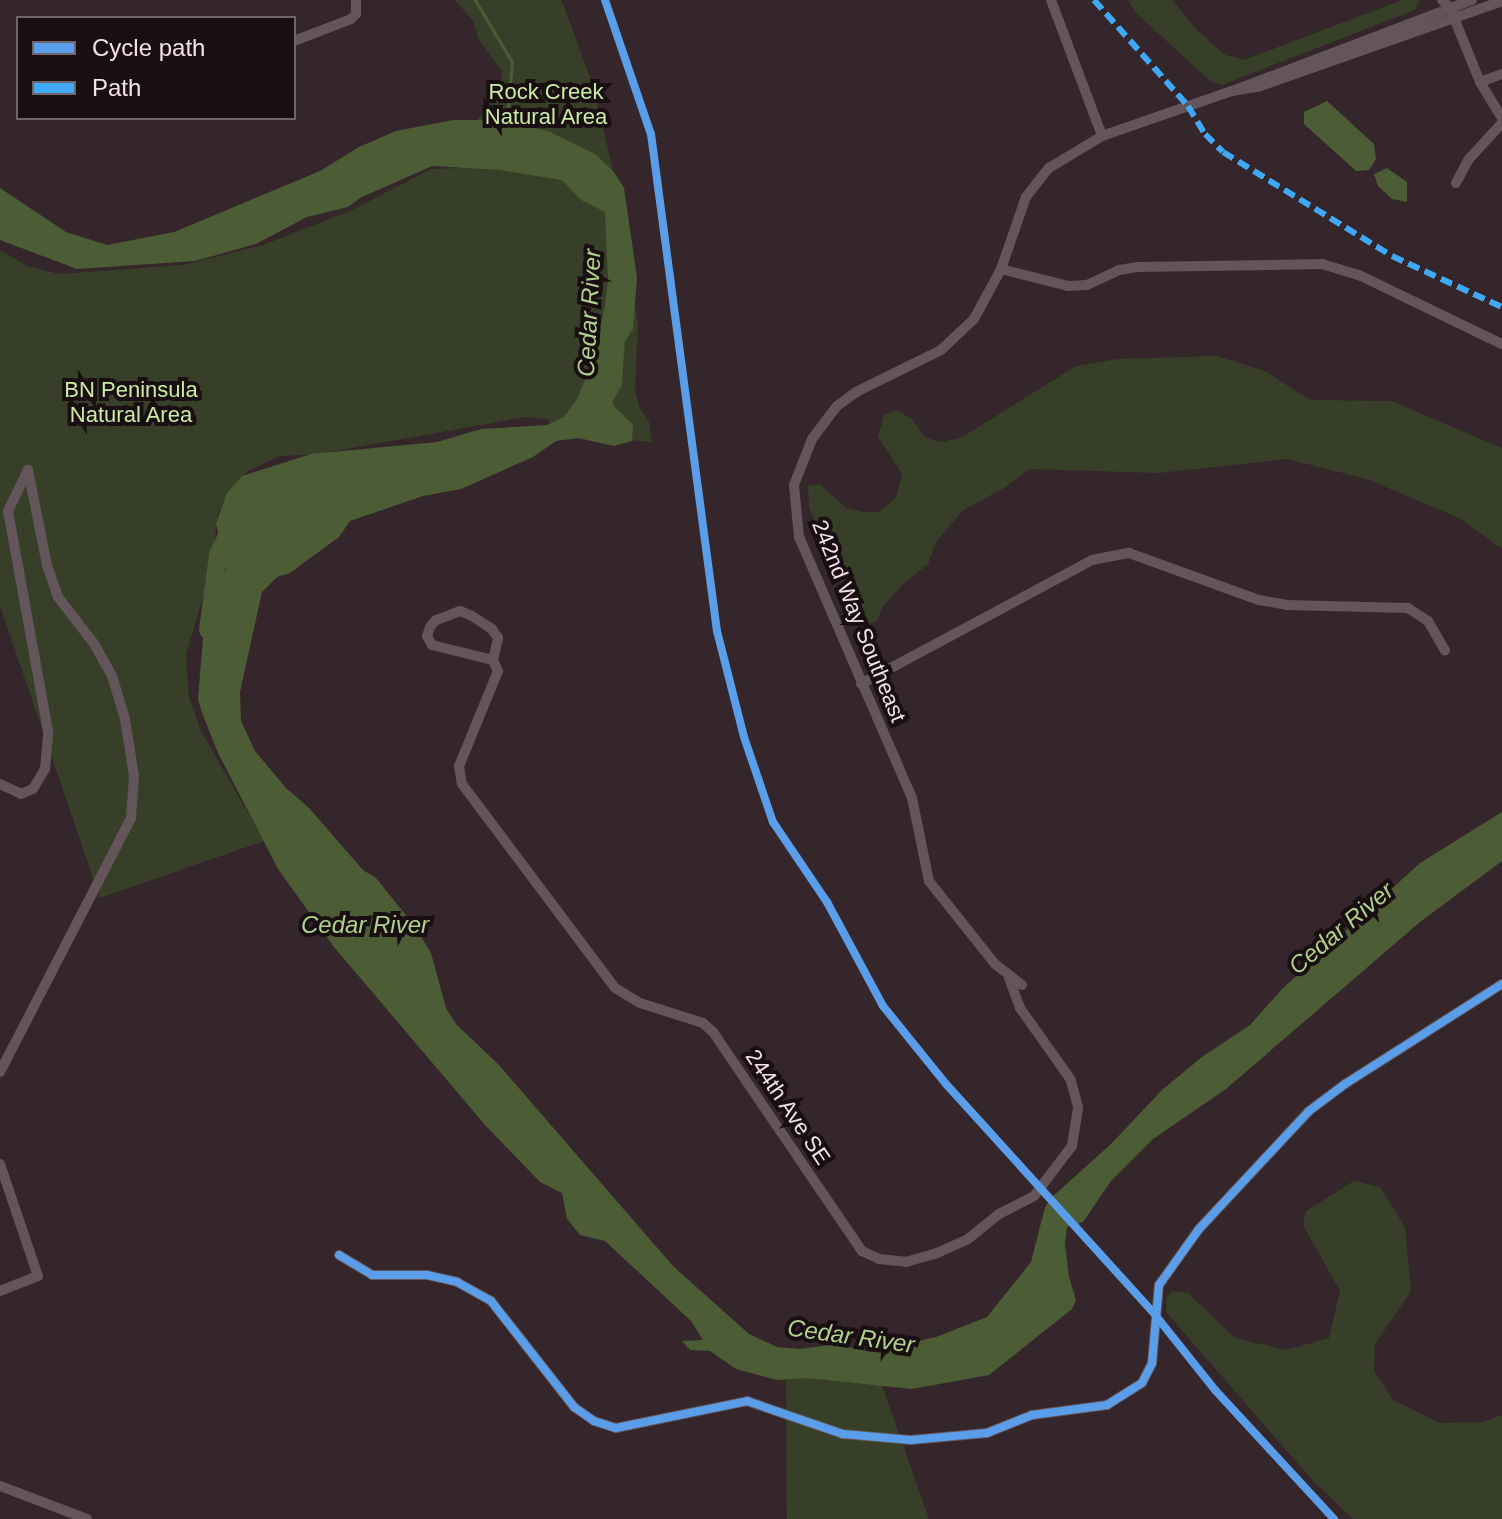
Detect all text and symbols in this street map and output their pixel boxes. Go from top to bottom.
legend [16,16,296,120]
text: Cycle path [92,34,205,61]
text: Path [92,74,141,101]
park label: Rock Creek Natural Area [484,78,608,130]
water label: Cedar River [571,248,607,378]
park label: BN Peninsula Natural Area [64,376,198,428]
street label: 242nd Way Southeast [806,516,912,726]
water label: Cedar River [1283,876,1399,980]
water label: Cedar River [301,911,429,939]
street label: 244th Ave SE [740,1044,836,1170]
water label: Cedar River [786,1313,916,1359]

